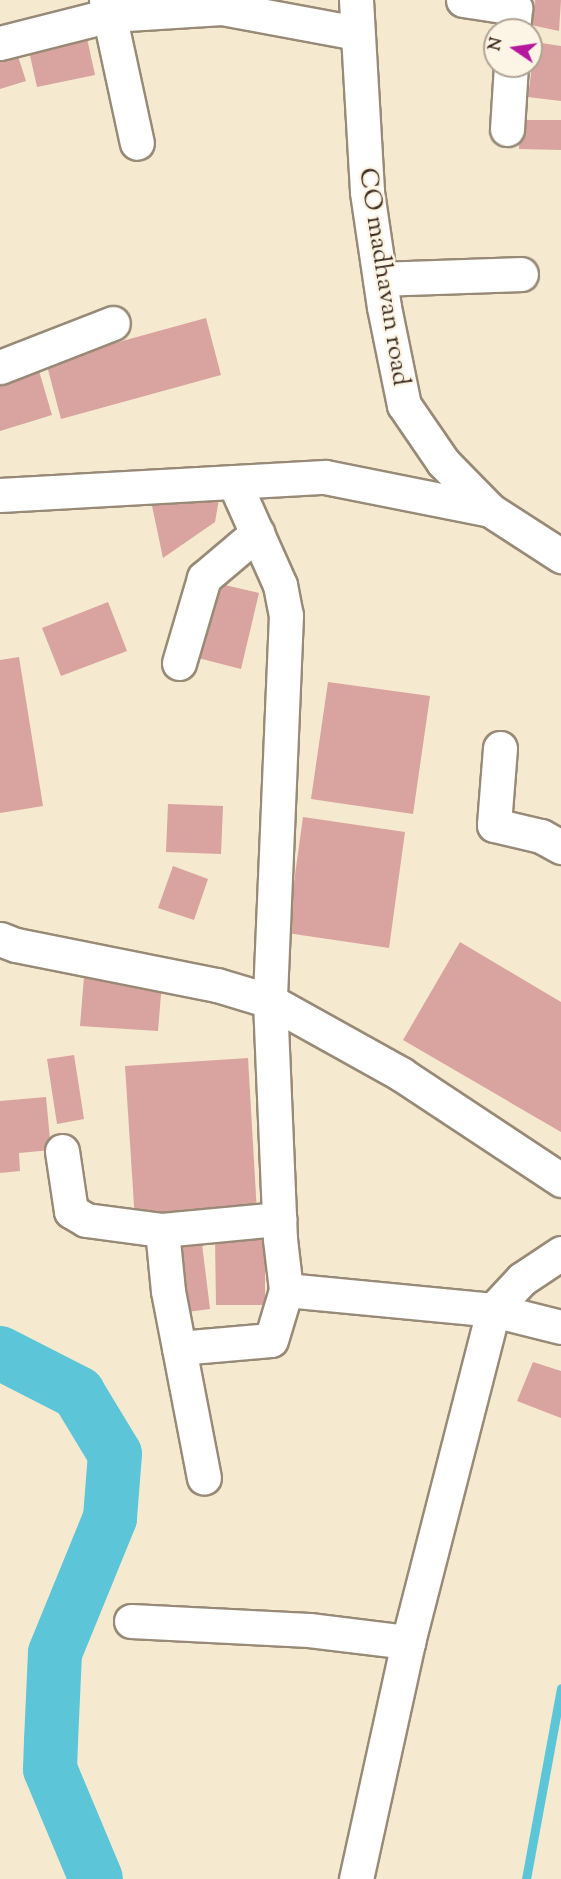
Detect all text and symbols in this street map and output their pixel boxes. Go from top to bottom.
north arrow [483,18,543,78]
text: N [484,35,510,53]
street label: CO madhavan road [350,166,416,388]

